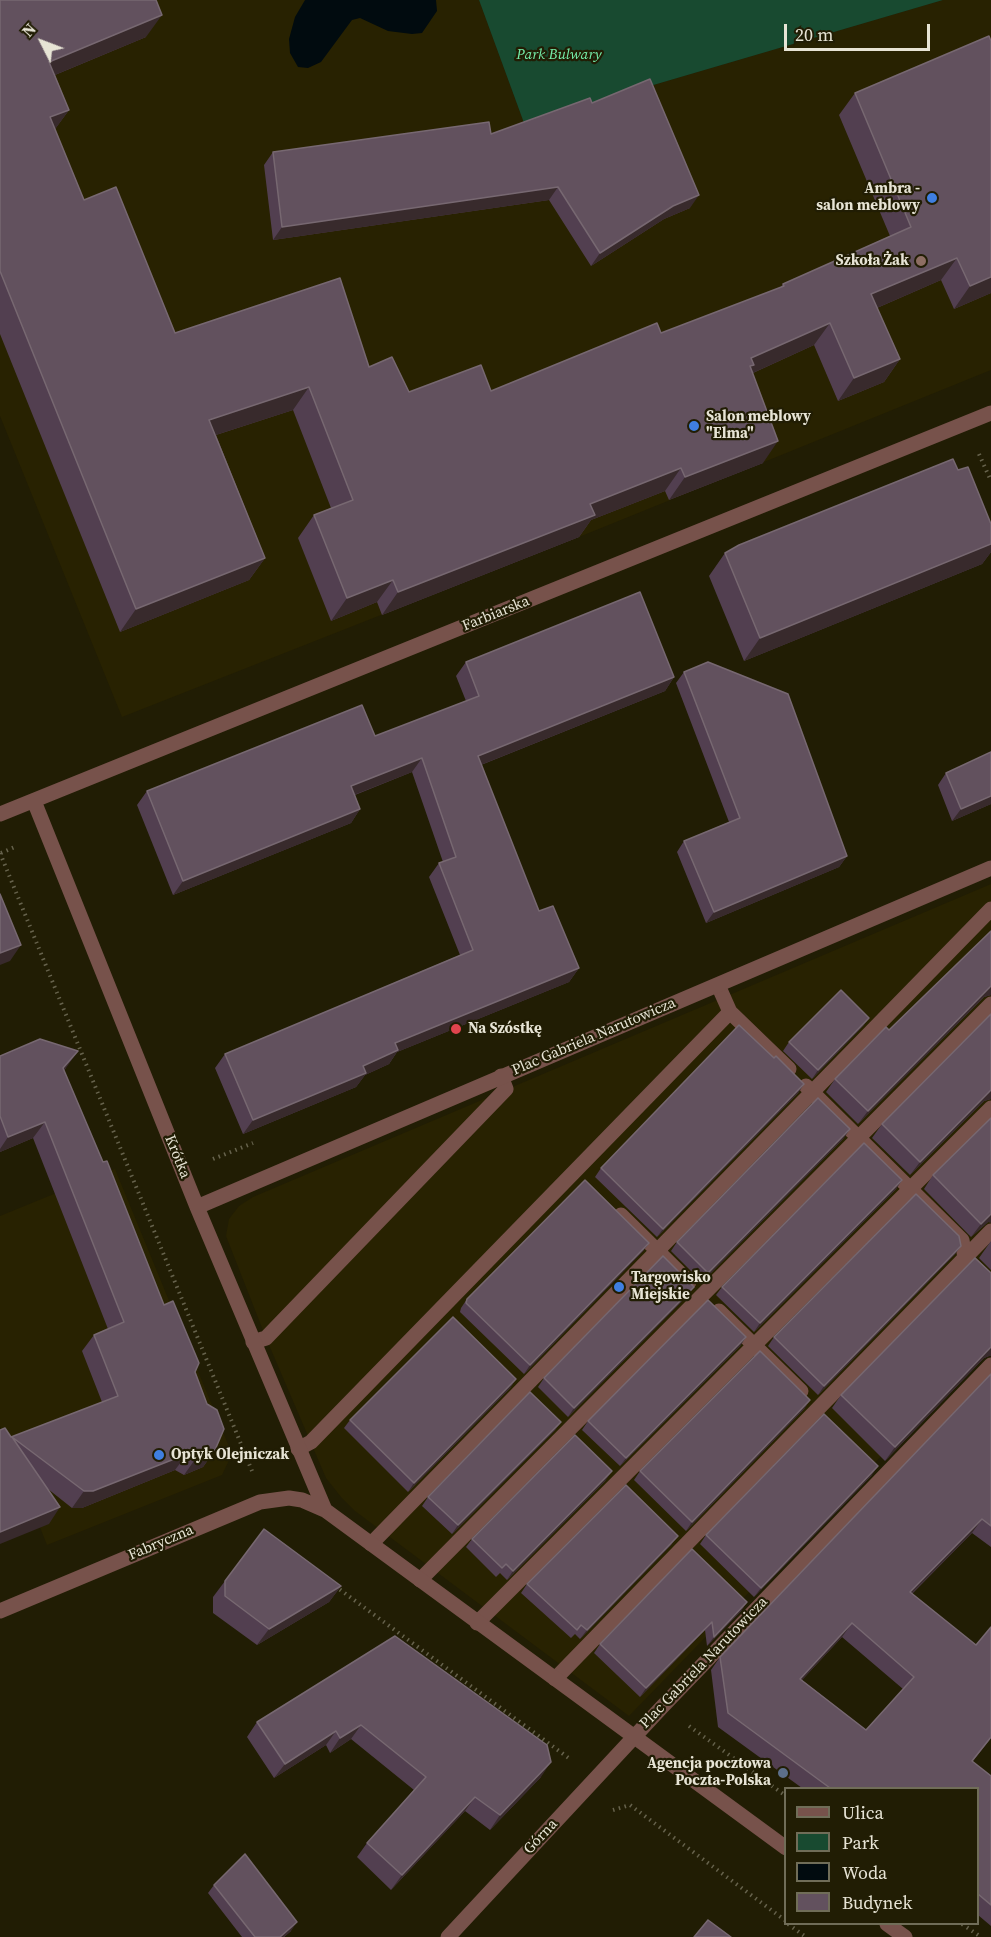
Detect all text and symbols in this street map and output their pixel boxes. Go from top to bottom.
north arrow [12,12,72,72]
scale bar [787,12,932,50]
text: N [17,18,41,42]
text: 20 m [795,22,833,47]
park label: Park Bulwary [516,46,602,64]
place label: Ambra - salon meblowy [816,180,920,215]
marker: Ambra - salon meblowy [925,191,939,205]
place label: Szkoła Żak [836,252,909,270]
marker: Szkoła Żak [914,254,928,268]
place label: Salon meblowy "Elma" [706,408,811,443]
marker: Salon meblowy "Elma" [687,419,701,433]
street label: Farbiarska [460,592,532,636]
street label: Plac Gabriela Narutowicza [509,994,679,1080]
place label: Na Szóstkę [468,1020,542,1038]
marker: Na Szóstkę [449,1022,463,1036]
street label: Krótka [160,1133,194,1181]
place label: Targowisko Miejskie [631,1269,711,1304]
marker: Targowisko Miejskie [612,1280,626,1294]
place label: Optyk Olejniczak [171,1446,289,1464]
marker: Optyk Olejniczak [152,1448,166,1462]
street label: Fabryczna [126,1521,196,1565]
street label: Plac Gabriela Narutowicza [636,1593,772,1733]
place label: Agencja pocztowa Poczta-Polska [647,1755,771,1790]
marker: Agencja pocztowa Poczta-Polska [776,1766,790,1780]
legend [784,1787,979,1925]
text: Ulica [842,1800,884,1825]
street label: Górna [520,1816,562,1858]
text: Park [842,1830,879,1855]
text: Woda [842,1860,887,1885]
text: Budynek [842,1890,912,1915]

